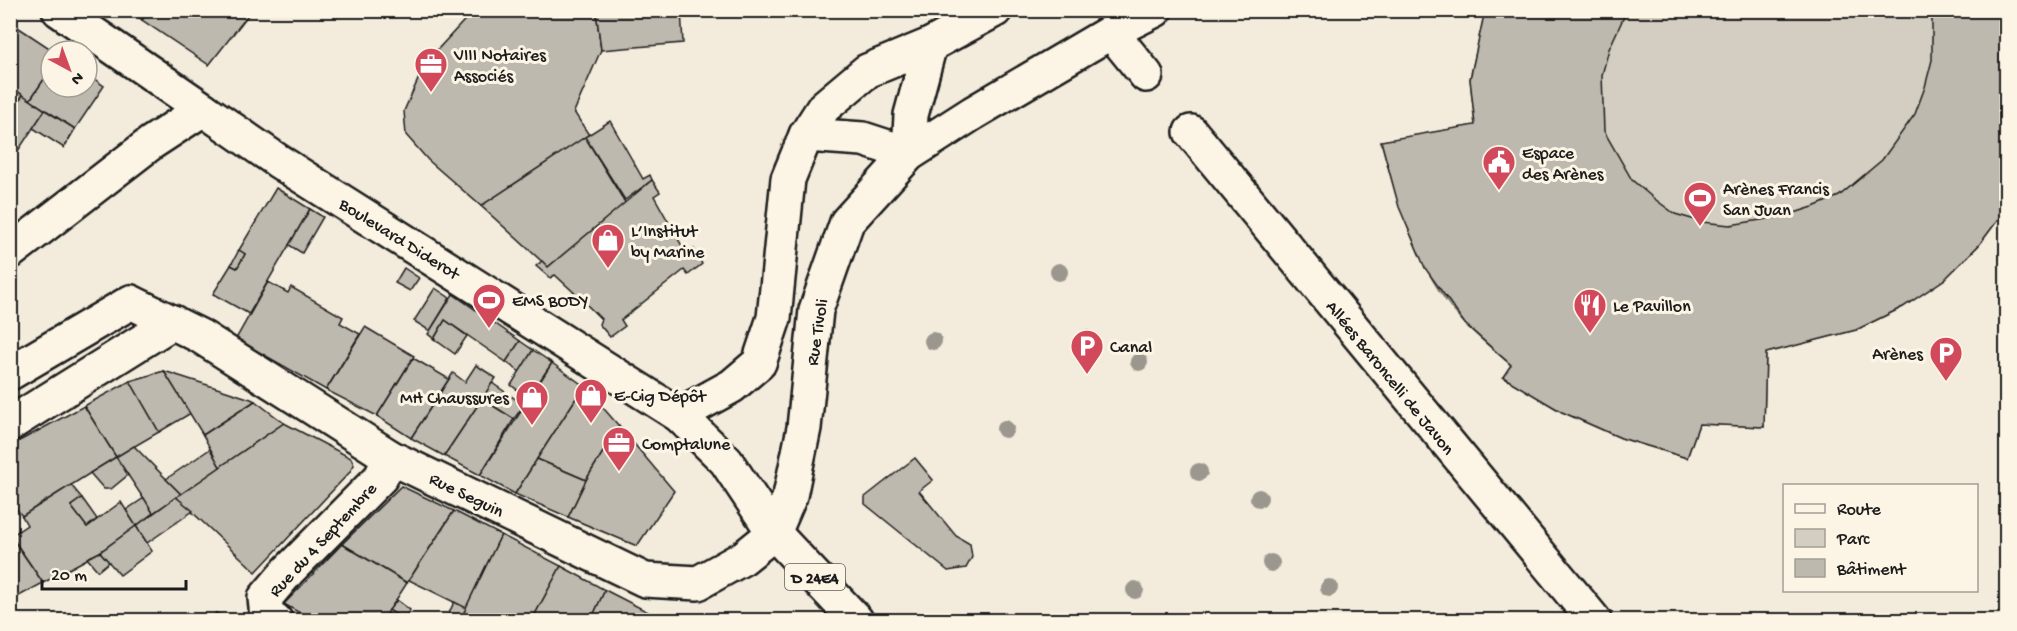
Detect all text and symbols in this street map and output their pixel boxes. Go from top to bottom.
north arrow [39,39,99,99]
office icon: VIII Notaires Associés [413,46,449,93]
place label: VIII Notaires Associés [453,46,547,88]
text: N [66,67,87,89]
public building icon: Espace des Arènes [1481,144,1517,191]
place label: Espace des Arènes [1522,144,1605,186]
sports icon: Arènes Francis San Juan [1682,180,1718,227]
place label: Arènes Francis San Juan [1723,180,1830,222]
street label: Boulevard Diderot [334,194,464,286]
shop icon: L’Institut by Marine [590,222,626,269]
place label: L’Institut by Marine [631,222,705,264]
sports icon: EMS BODY [471,282,507,329]
restaurant icon: Le Pavillon [1572,287,1608,334]
place label: EMS BODY [512,292,588,313]
street label: Rue Tivoli [803,297,834,367]
street label: Allées Baroncelli de Javon [1320,297,1458,460]
place label: Le Pavillon [1613,297,1691,318]
parking icon: Canal [1069,328,1105,375]
parking icon: Arènes [1928,335,1964,382]
place label: Canal [1110,338,1152,359]
place label: Arènes [1872,345,1924,366]
shop icon: E-Cig Dépôt [573,377,609,424]
shop icon: MH Chaussures [514,379,550,426]
place label: E-Cig Dépôt [614,387,707,408]
place label: MH Chaussures [400,389,510,410]
office icon: Comptalune [601,425,637,472]
place label: Comptalune [642,435,731,456]
street label: Rue Seguin [425,469,507,523]
street label: Rue du 4 Septembre [265,479,383,602]
legend [1783,484,1978,592]
text: Route [1837,500,1882,521]
text: Parc [1836,530,1870,551]
scale bar [42,553,186,591]
text: Bâtiment [1836,560,1907,581]
road number: D 24E4 [785,564,845,590]
text: 20 m [51,566,87,587]

